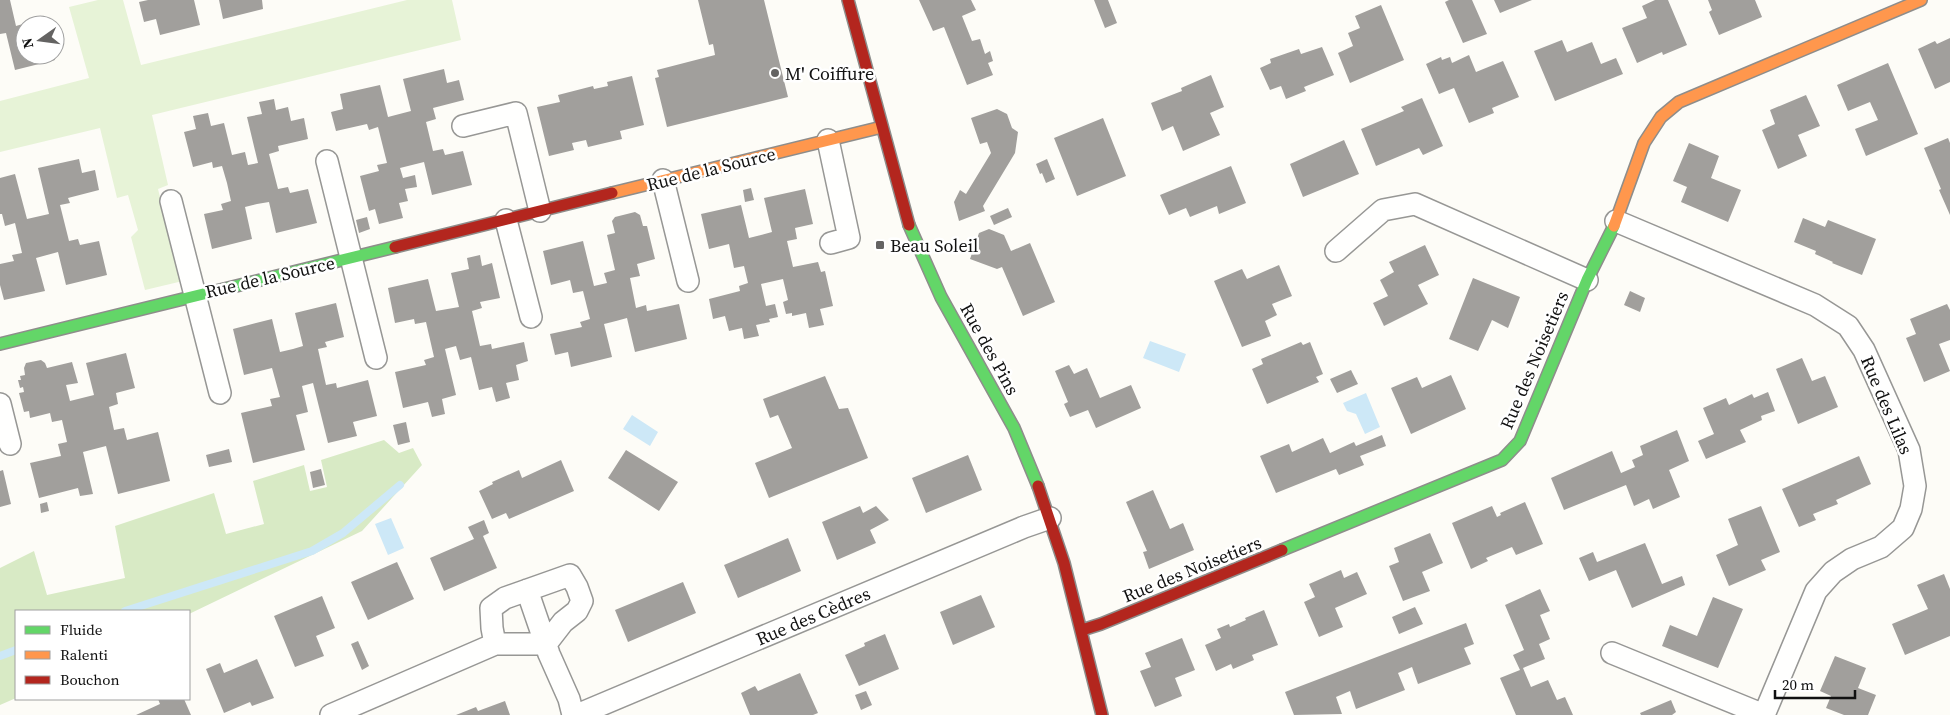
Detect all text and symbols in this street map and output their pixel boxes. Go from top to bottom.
north arrow [15,15,65,65]
text: N [16,36,38,51]
place label: M' Coiffure [785,61,874,86]
marker: M' Coiffure [769,67,781,79]
street label: Rue de la Source [644,141,778,197]
place label: Beau Soleil [890,233,978,258]
marker: Beau Soleil [874,239,886,251]
street label: Rue de la Source [203,250,337,304]
street label: Rue des Noisetiers [1494,287,1574,433]
street label: Rue des Pins [954,299,1026,400]
street label: Rue des Lilas [1855,352,1919,458]
street label: Rue des Noisetiers [1119,530,1265,608]
street label: Rue des Cèdres [752,581,874,651]
legend [15,610,190,700]
text: Fluide [60,619,103,640]
text: Ralenti [60,644,108,665]
scale bar [1775,668,1855,700]
text: Bouchon [60,669,120,690]
text: 20 m [1782,674,1814,695]

